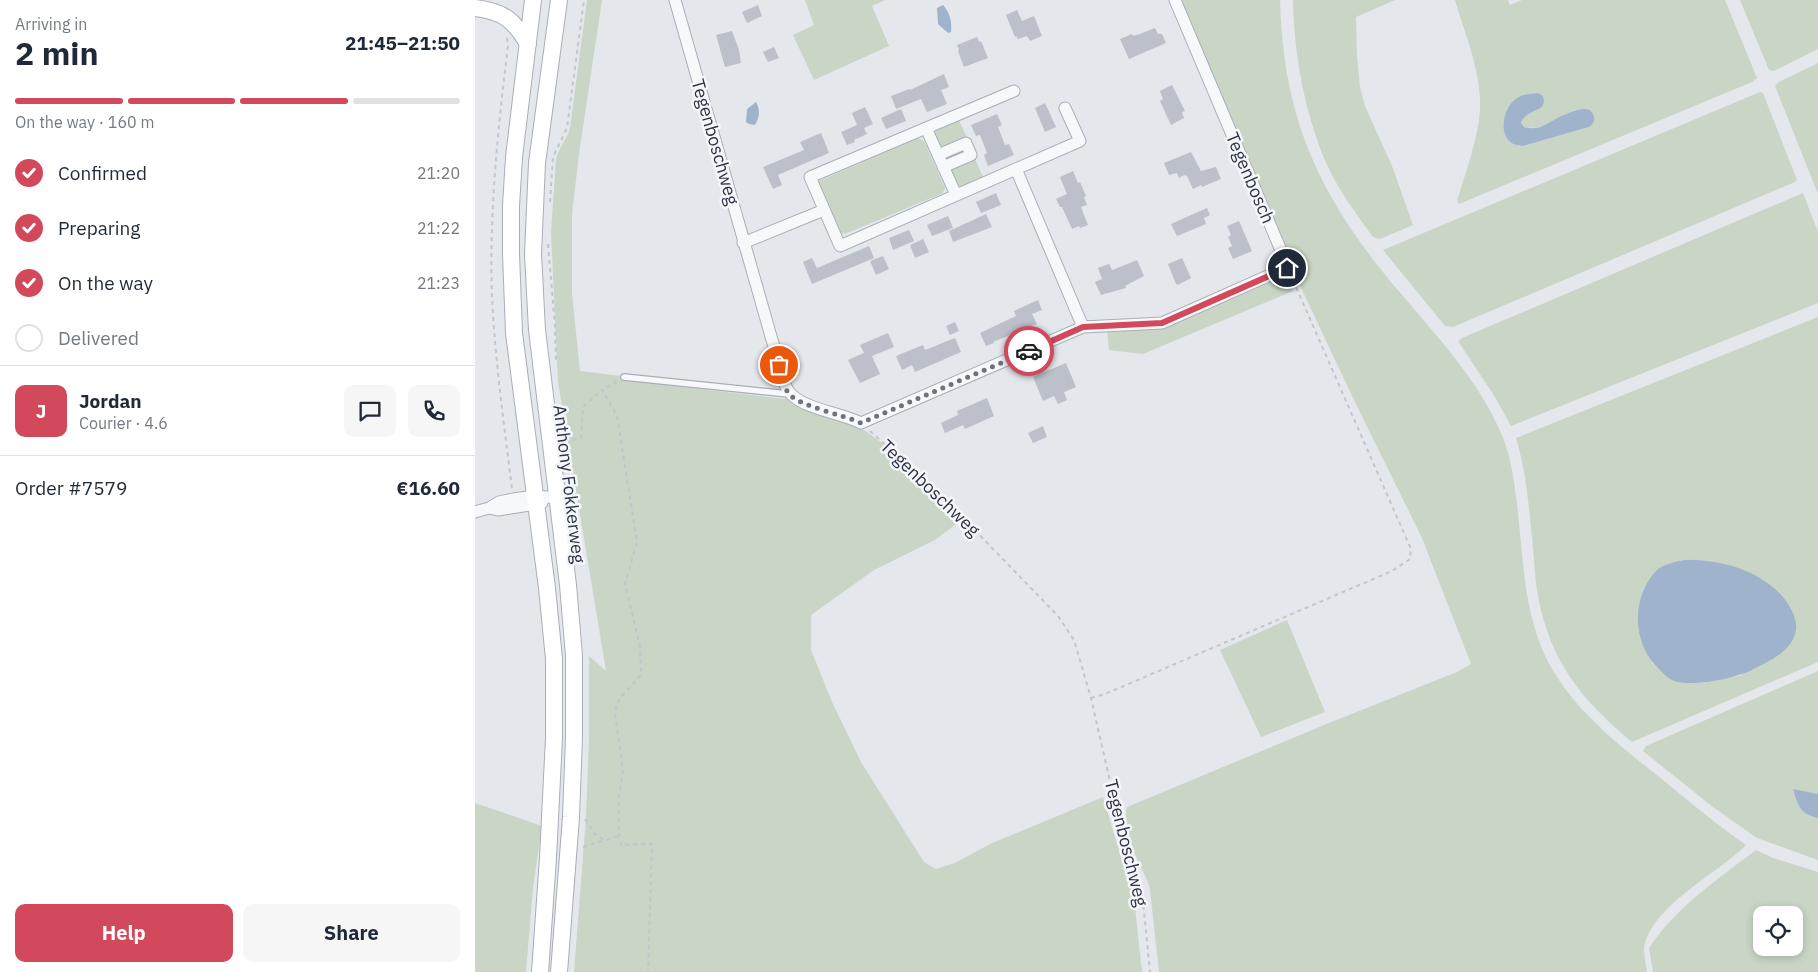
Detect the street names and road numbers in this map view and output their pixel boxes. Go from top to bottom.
street label: Tegenboschweg [686,76,745,208]
street label: Tegenbosch [1221,129,1280,227]
street label: Anthony Fokkerweg [548,403,591,565]
street label: Tegenboschweg [876,434,985,541]
street label: Tegenboschweg [1100,777,1154,909]

